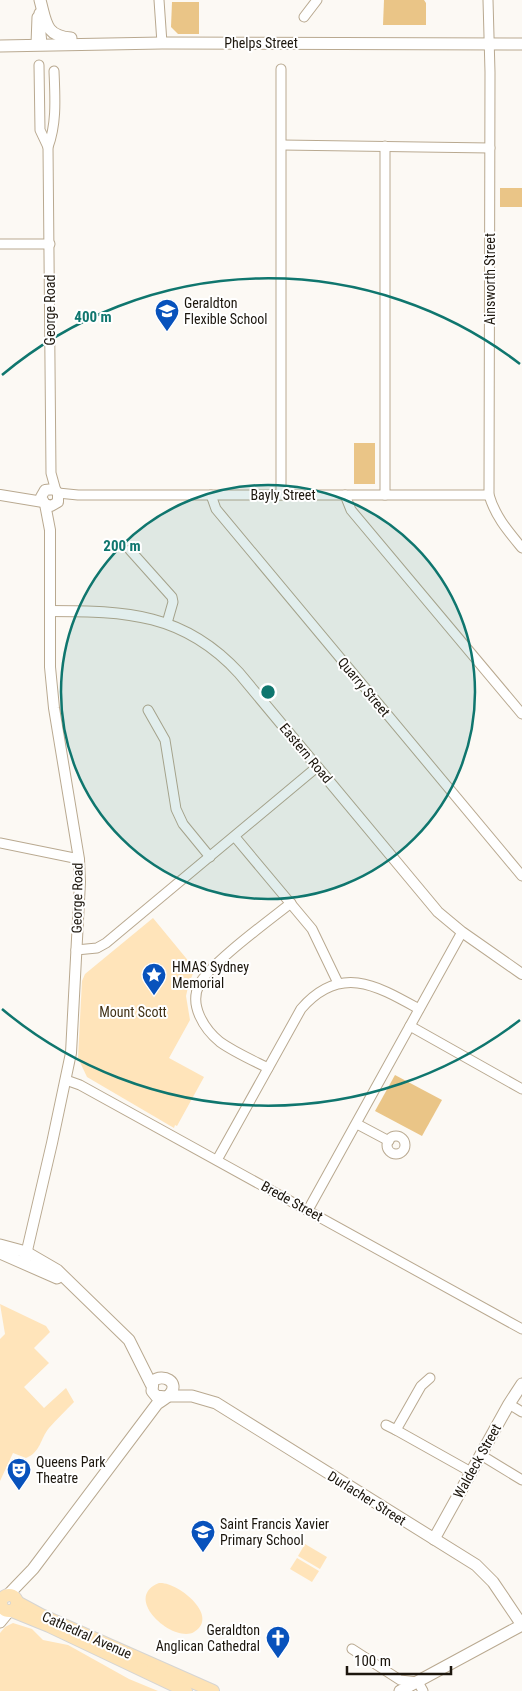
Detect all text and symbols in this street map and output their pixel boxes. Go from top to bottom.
street label: Phelps Street [224,35,298,51]
street label: Ainsworth Street [482,233,498,325]
street label: George Road [42,275,58,345]
place label: Geraldton Flexible School [184,295,268,327]
school or university icon: Geraldton Flexible School [154,298,180,332]
text: 400 m [74,308,112,326]
street label: Bayly Street [250,487,316,503]
text: 200 m [103,537,141,555]
street label: Quarry Street [335,654,393,720]
centre of rings [259,683,277,701]
street label: Eastern Road [276,720,336,786]
street label: George Road [68,862,86,934]
place label: HMAS Sydney Memorial [172,959,249,991]
place icon: HMAS Sydney Memorial [141,962,167,996]
park label: Mount Scott [99,1004,167,1020]
street label: Brede Street [258,1178,326,1224]
street label: Waldeck Street [450,1421,504,1501]
place label: Queens Park Theatre [36,1454,106,1486]
theatre icon: Queens Park Theatre [6,1457,32,1491]
street label: Durlacher Street [325,1468,409,1528]
place label: Saint Francis Xavier Primary School [220,1516,329,1548]
school or university icon: Saint Francis Xavier Primary School [190,1519,216,1553]
street label: Cathedral Avenue [40,1608,135,1662]
place label: Geraldton Anglican Cathedral [156,1622,260,1654]
church icon: Geraldton Anglican Cathedral [265,1625,291,1659]
scale bar [347,1644,451,1676]
text: 100 m [354,1652,391,1670]

